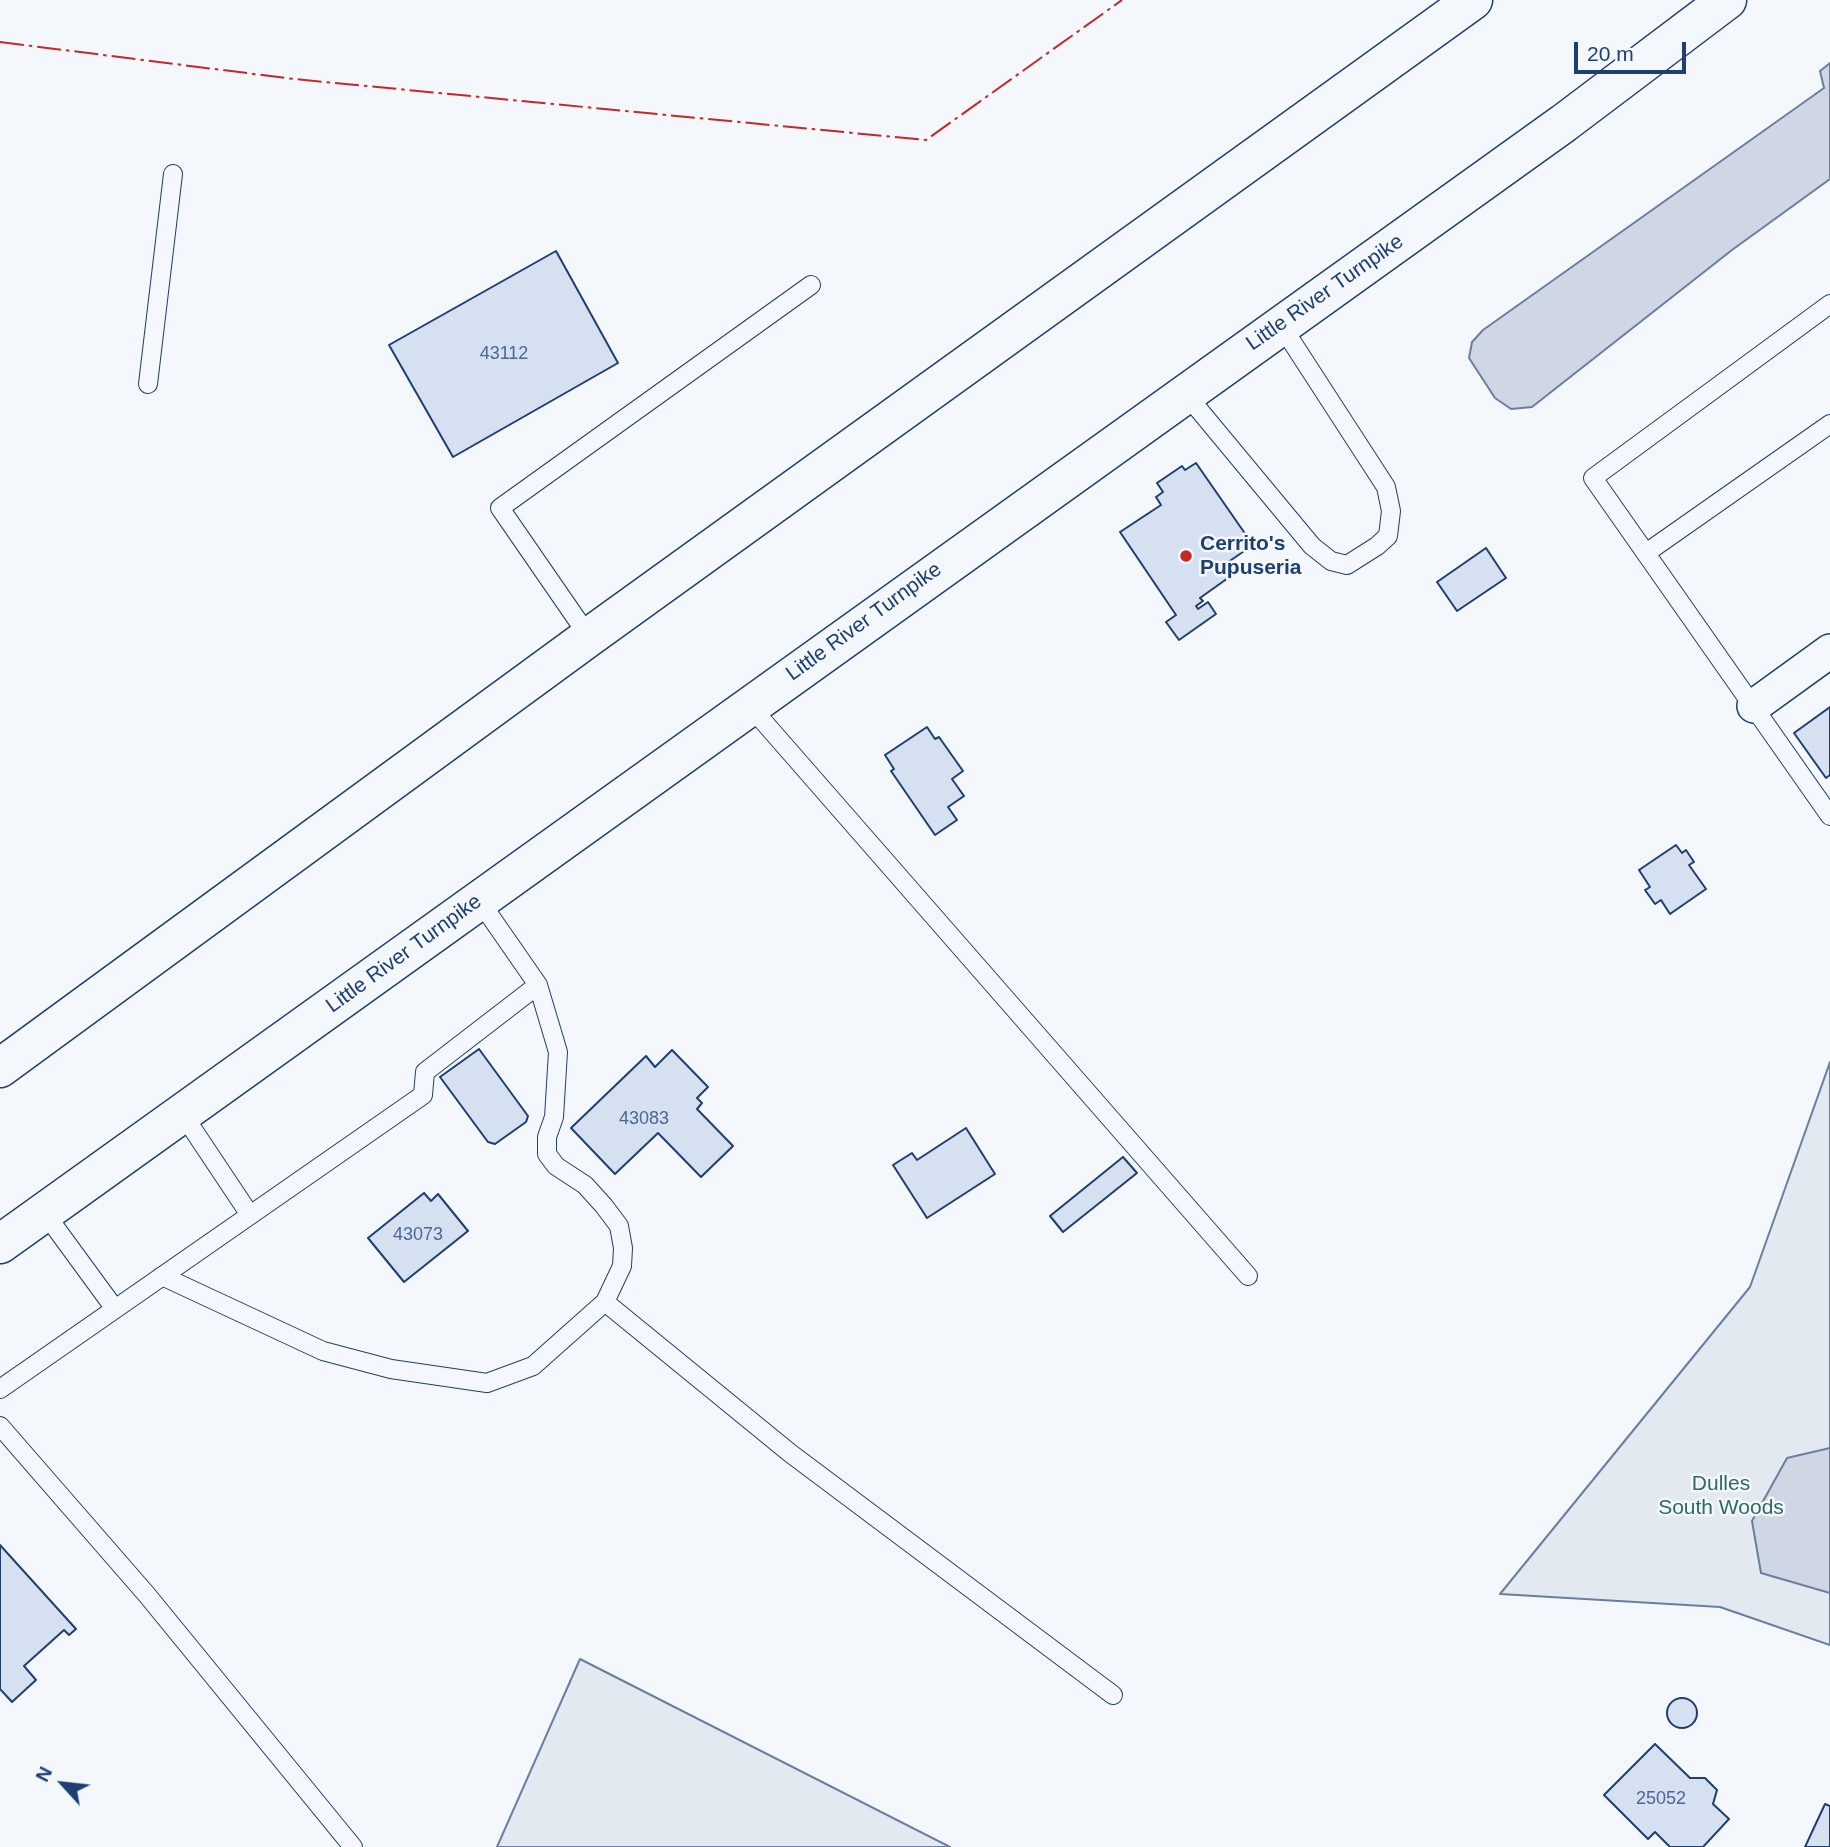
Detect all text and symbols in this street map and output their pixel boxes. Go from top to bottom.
scale bar [1578,28,1690,72]
text: 20 m [1587,42,1634,65]
street label: Little River Turnpike [1242,229,1408,357]
house number: 43112 [480,343,528,365]
place label: Cerrito's Pupuseria [1200,531,1302,581]
marker: Cerrito's Pupuseria [1178,548,1194,564]
street label: Little River Turnpike [781,557,947,687]
street label: Little River Turnpike [321,889,487,1019]
house number: 43083 [619,1108,669,1130]
house number: 43073 [393,1224,443,1246]
park label: Dulles South Woods [1658,1471,1784,1521]
north arrow [28,1749,98,1819]
text: N [31,1763,56,1785]
house number: 25052 [1636,1788,1686,1810]

